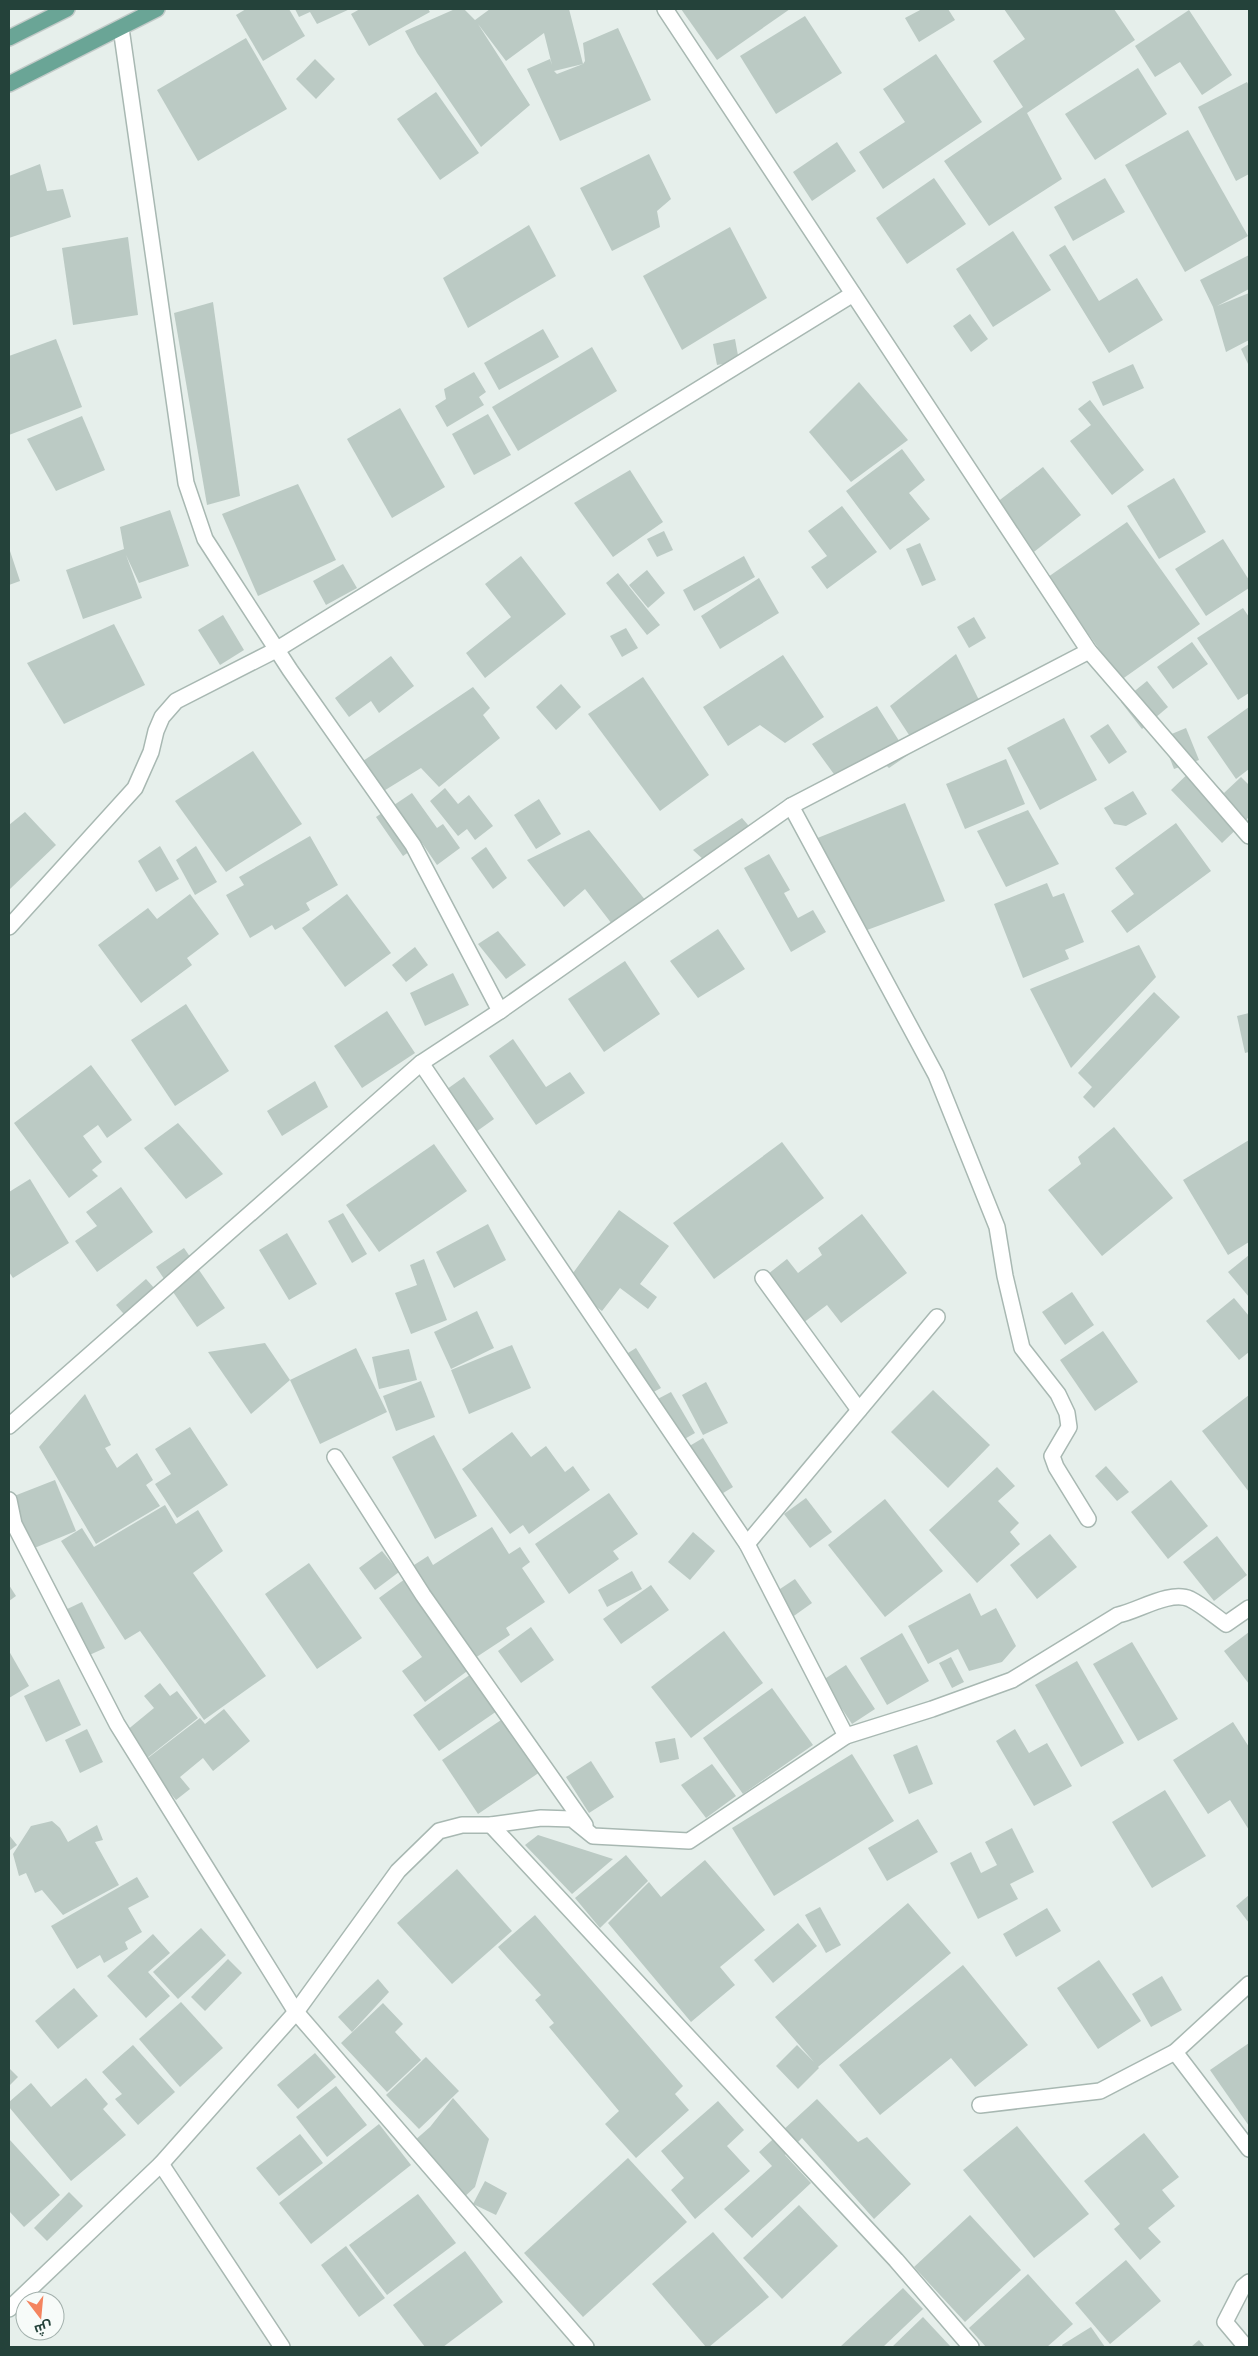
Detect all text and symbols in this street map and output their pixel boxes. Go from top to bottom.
north arrow [15,2291,65,2341]
text: ش [32,2316,54,2339]

